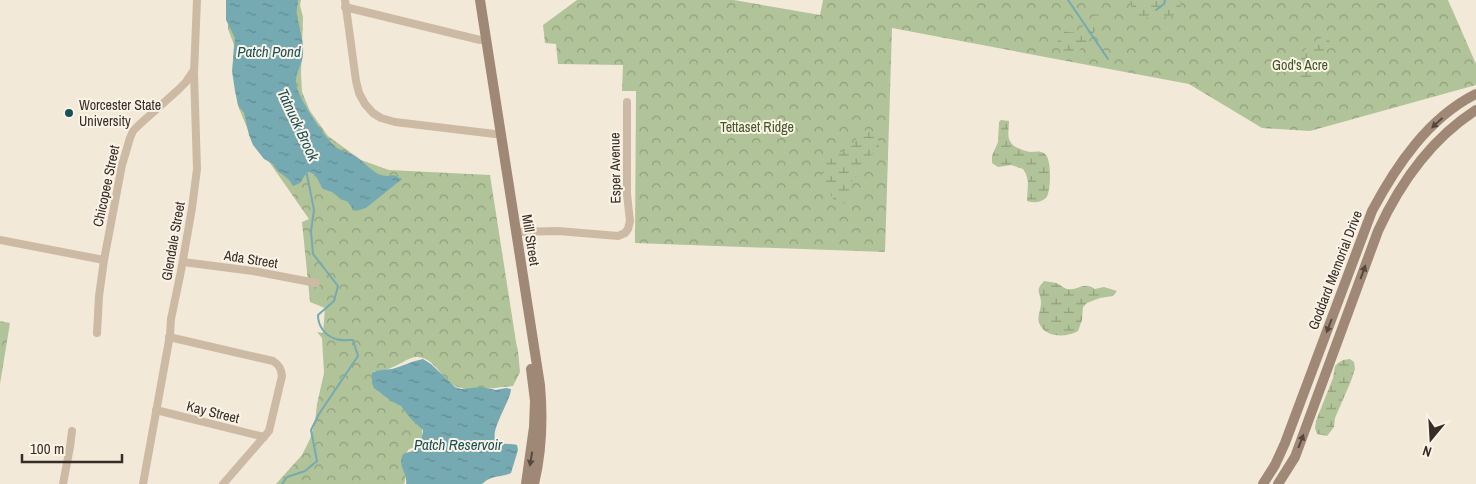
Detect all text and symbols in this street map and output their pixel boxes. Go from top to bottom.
water label: Patch Pond [237,41,301,62]
park label: God's Acre [1272,56,1328,74]
water label: Tatnuck Brook [273,85,325,165]
place label: Worcester State University [79,96,161,130]
marker: Worcester State University [63,107,75,119]
one-way arrow [1431,117,1443,129]
park label: Tettaset Ridge [720,118,794,136]
street label: Esper Avenue [605,132,625,204]
street label: Chicopee Street [89,144,123,228]
street label: Glendale Street [157,200,189,282]
street label: Goddard Memorial Drive [1304,208,1366,332]
street label: Mill Street [518,213,544,267]
street label: Ada Street [222,246,279,272]
one-way arrow [1359,264,1367,279]
one-way arrow [1325,318,1332,333]
street label: Kay Street [185,397,241,427]
north arrow [1406,414,1456,464]
scale bar [22,432,122,464]
water label: Patch Reservoir [414,434,503,455]
one-way arrow [1297,434,1305,448]
text: 100 m [30,438,64,459]
text: N [1420,442,1434,461]
one-way arrow [526,452,534,468]

